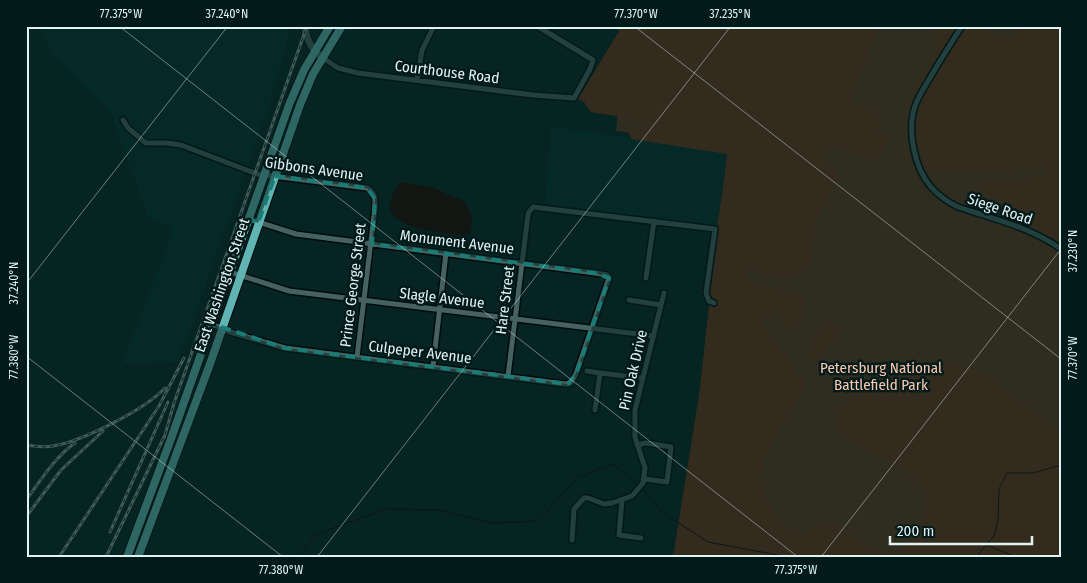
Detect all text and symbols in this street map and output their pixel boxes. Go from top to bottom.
text: 77.375°W [100,7,142,21]
text: 37.240°N [206,7,248,21]
text: 77.370°W [614,7,658,21]
text: 37.235°N [709,7,751,21]
street label: Courthouse Road [394,57,500,87]
street label: Gibbons Avenue [264,153,364,185]
street label: Siege Road [965,190,1035,228]
street label: East Washington Street [191,215,253,355]
street label: Prince George Street [336,222,370,348]
street label: Monument Avenue [399,226,515,258]
text: 37.230°N [1066,230,1080,272]
text: 37.240°N [7,262,21,304]
street label: Hare Street [492,265,518,335]
street label: Slagle Avenue [398,284,486,312]
street label: Pin Oak Drive [615,328,651,412]
text: 77.380°W [7,335,21,379]
text: 77.370°W [1066,336,1080,380]
street label: Culpeper Avenue [367,337,473,367]
park label: Petersburg National Battlefield Park [820,359,942,394]
scale bar [890,513,1032,545]
text: 200 m [897,522,934,540]
text: 77.380°W [259,563,303,577]
text: 77.375°W [775,563,817,577]

